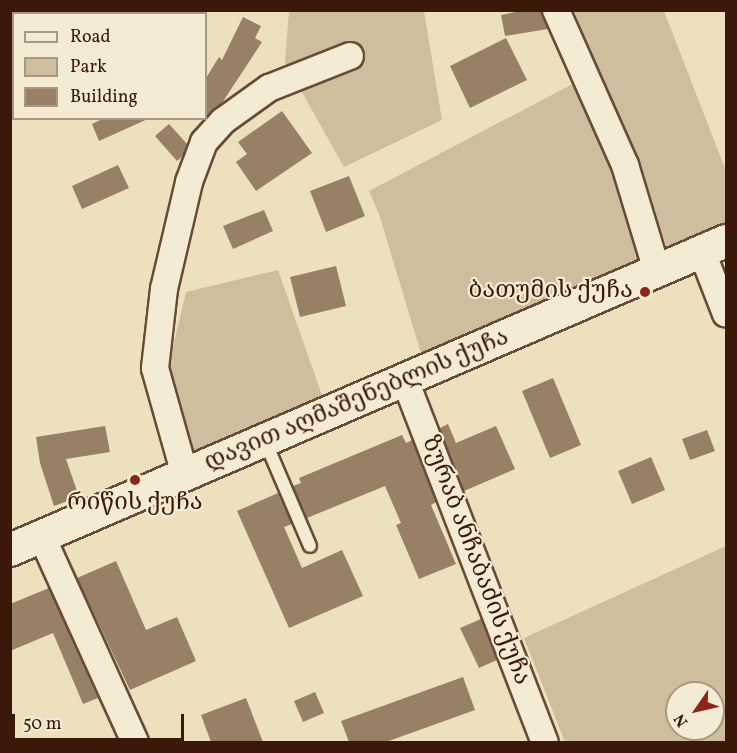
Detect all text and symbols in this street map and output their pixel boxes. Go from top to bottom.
legend [12,12,207,120]
text: Road [70,25,111,50]
text: Park [70,55,107,80]
text: Building [70,85,138,110]
place label: ბათუმის ქუჩა [468,278,633,306]
marker: ბათუმის ქუჩა [638,285,652,299]
street label: დავით აღმაშენებლის ქუჩა [201,324,513,478]
street label: ზურაბ ანჩაბაძის ქუჩა [414,433,536,689]
marker: რიწის ქუჩა [128,473,142,487]
place label: რიწის ქუჩა [67,490,203,518]
north arrow [665,681,725,741]
scale bar [15,702,188,740]
text: N [669,709,694,731]
text: 50 m [23,712,62,737]

